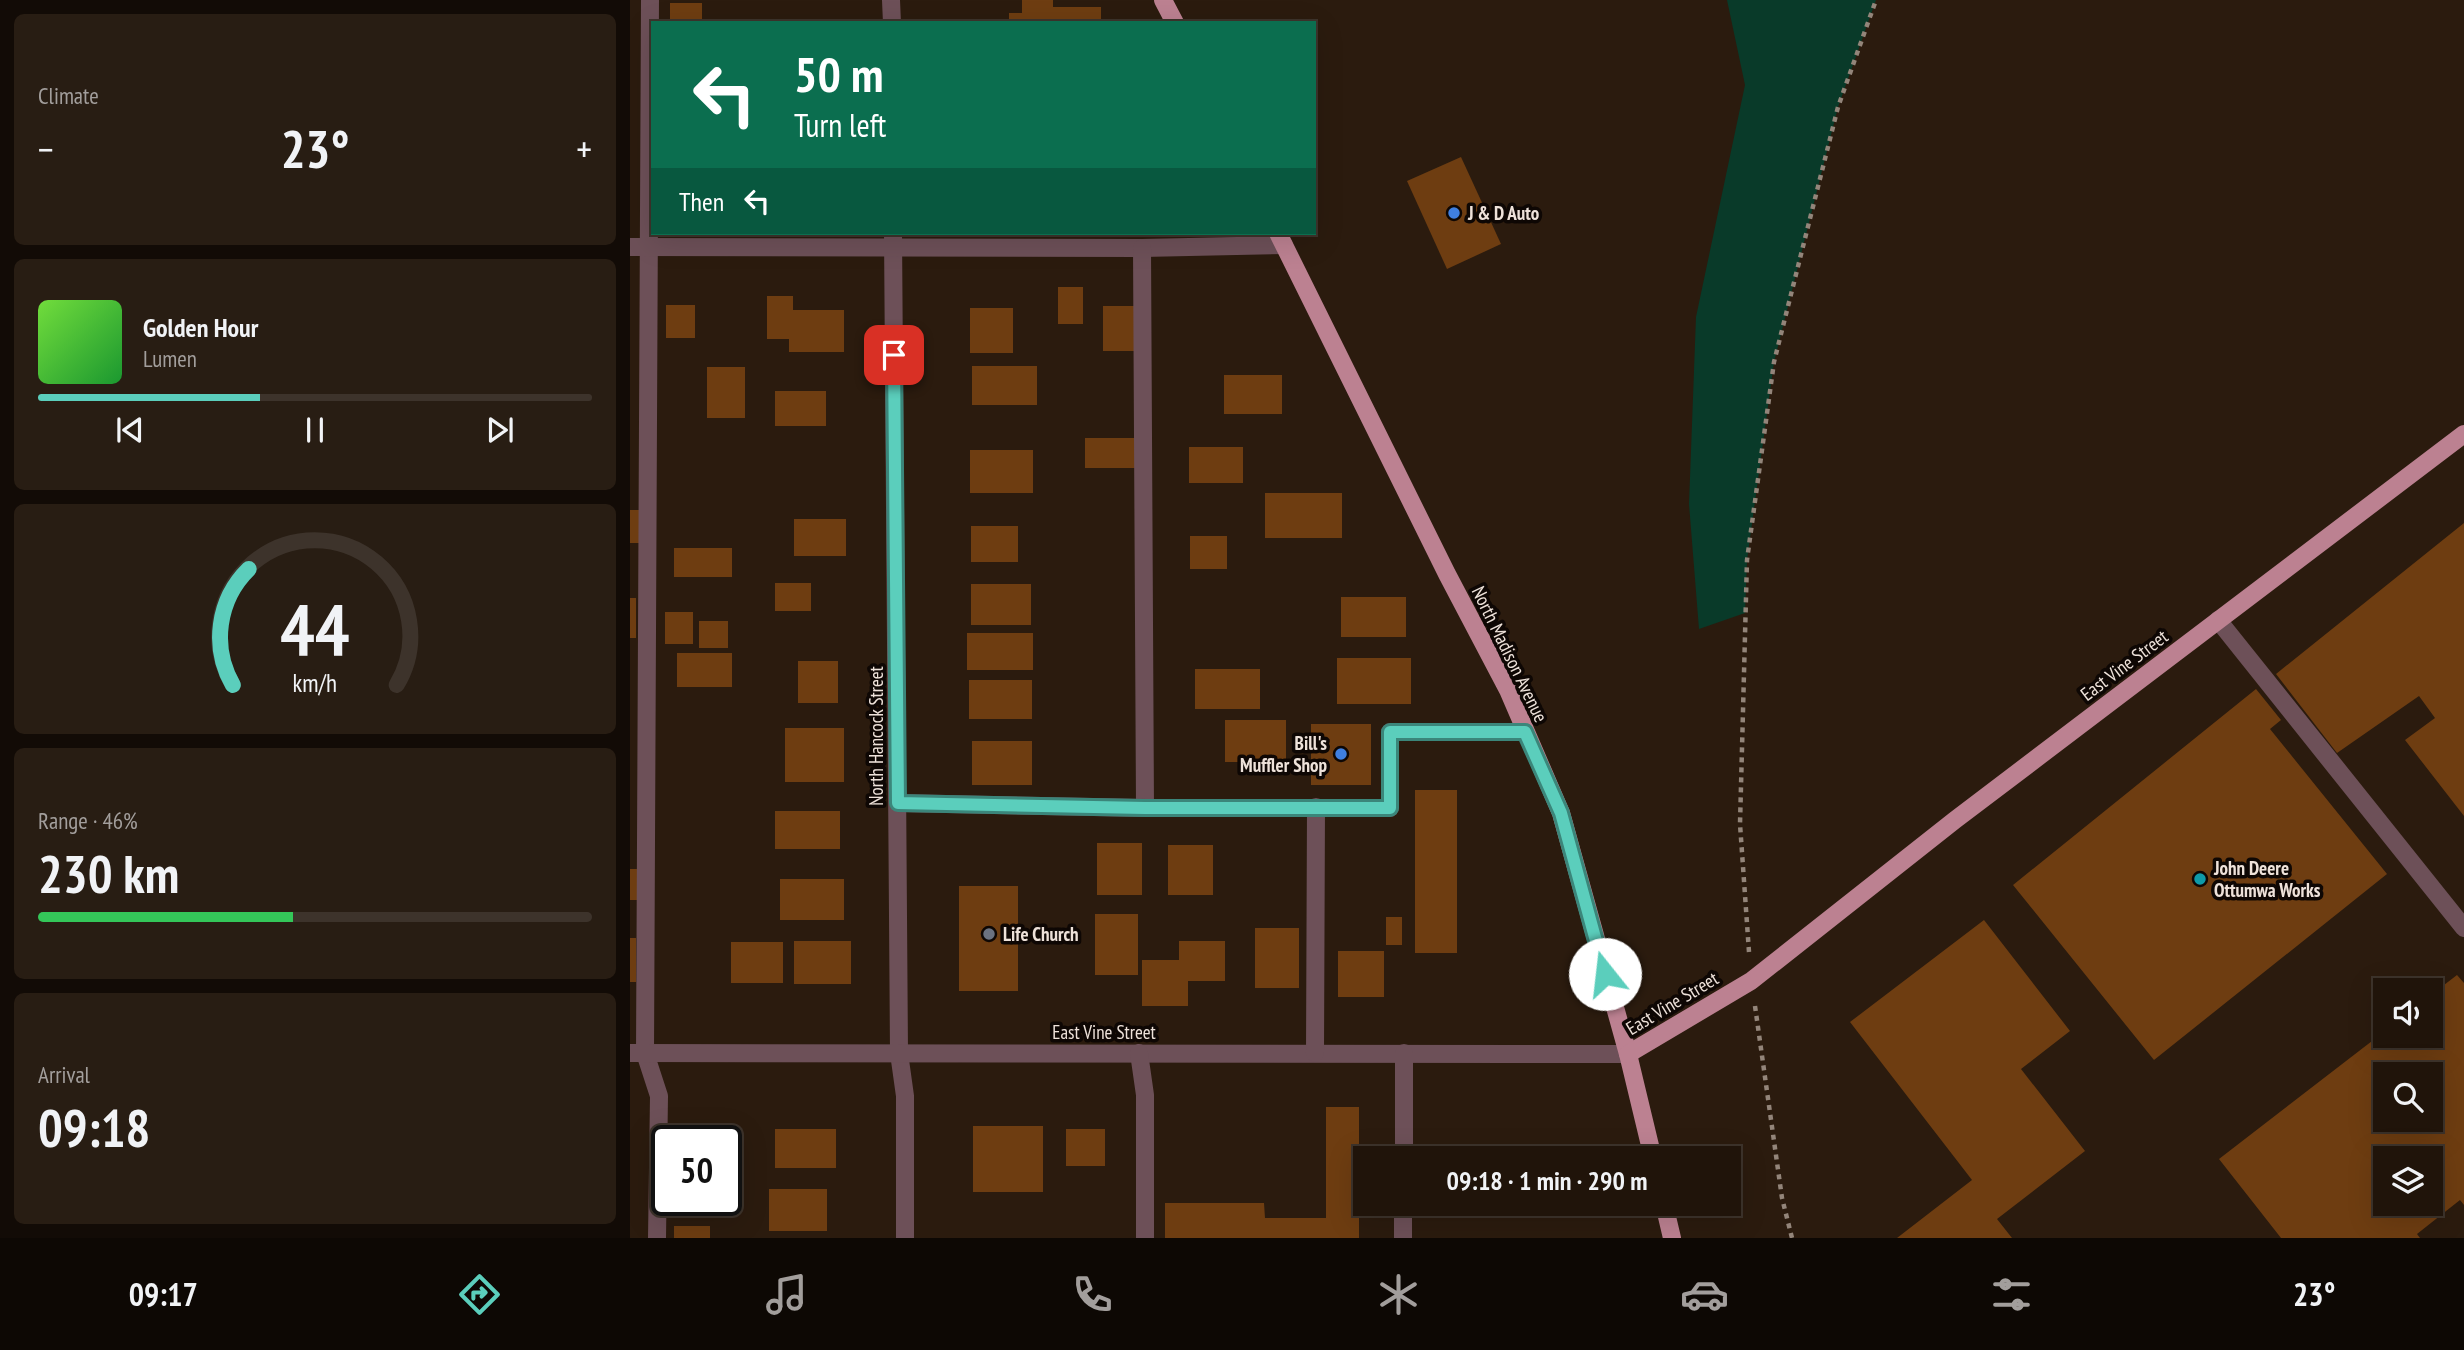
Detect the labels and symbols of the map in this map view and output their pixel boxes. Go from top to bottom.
place label: J & D Auto [1467,201,1539,225]
marker: J & D Auto [1446,205,1462,221]
pin [864,325,924,385]
street label: North Madison Avenue [1467,582,1553,726]
street label: East Vine Street [2075,624,2173,706]
street label: North Hancock Street [864,665,888,806]
place label: Bill's Muffler Shop [1240,731,1327,777]
marker: Bill's Muffler Shop [1333,746,1349,762]
place label: John Deere Ottumwa Works [2213,856,2321,902]
marker: John Deere Ottumwa Works [2192,871,2208,887]
place label: Life Church [1003,922,1079,946]
marker: Life Church [981,926,997,942]
position arrow [1568,937,1642,1011]
street label: East Vine Street [1621,966,1723,1040]
street label: East Vine Street [1052,1020,1156,1044]
speed limit sign: 50 [651,1125,742,1216]

